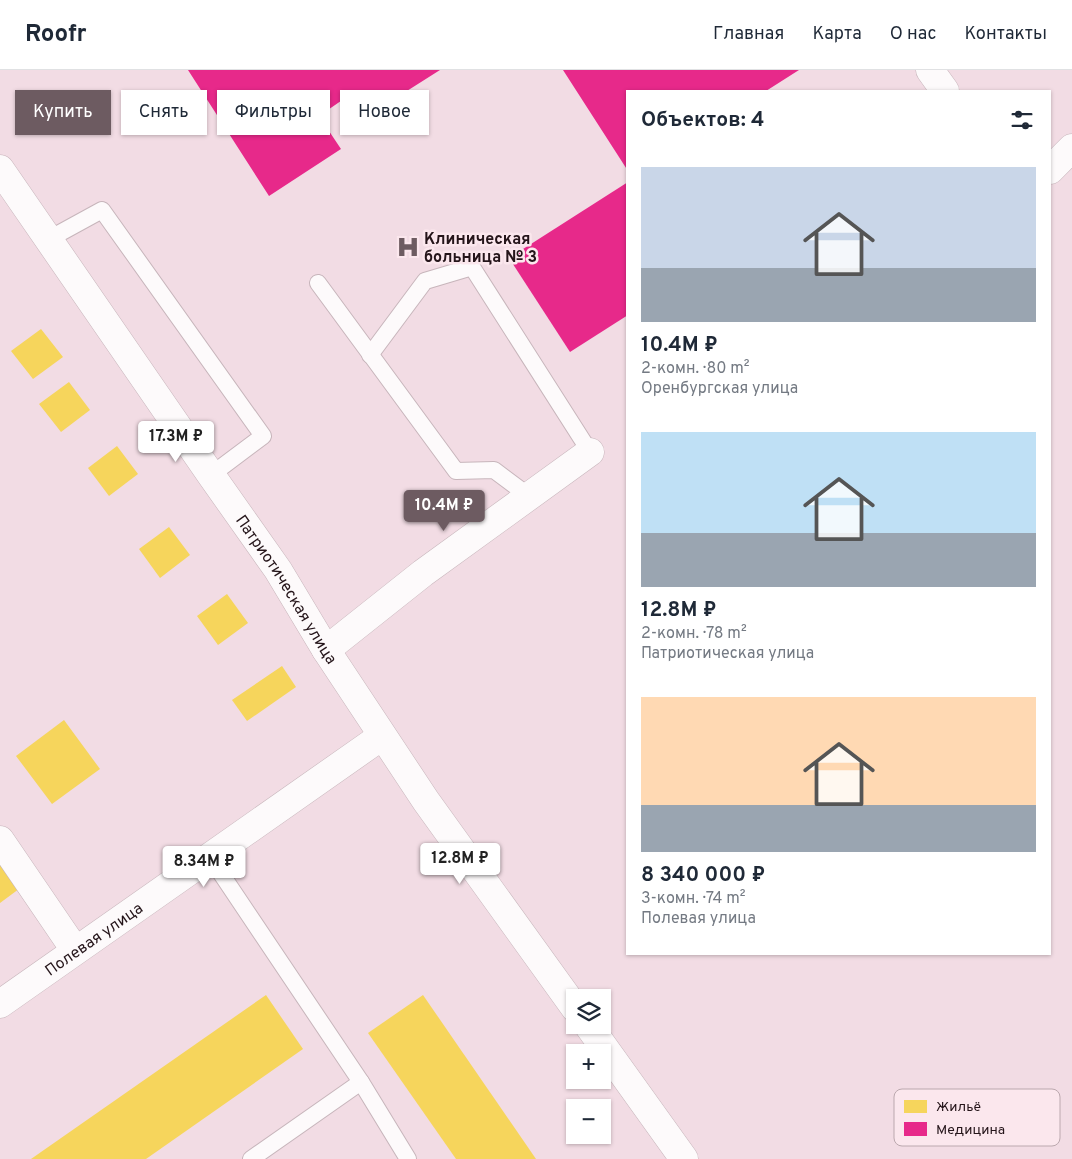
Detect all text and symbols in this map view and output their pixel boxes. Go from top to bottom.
text: Roofr [25,20,87,50]
text: Главная [713,23,784,46]
text: Карта [812,23,862,46]
text: О нас [890,23,936,46]
text: Контакты [964,23,1047,46]
chip: Купить [15,90,111,135]
chip: Снять [121,90,207,135]
chip: Фильтры [217,90,330,135]
chip: Новое [340,90,429,135]
icon: filters [1008,106,1036,134]
text: Объектов: 4 [641,107,764,134]
icon: home [794,199,884,289]
place label: Клиническая больница № 3 [424,230,537,268]
hospital icon: Клиническая больница № 3 [395,234,421,260]
text: 10.4M ₽ [641,332,718,359]
text: 2-комн. · 80 m² [641,359,750,379]
text: Оренбургская улица [641,379,798,399]
pin: 17.3M ₽ [130,420,222,463]
text: 17.3M ₽ [149,427,203,447]
icon: home [794,464,884,554]
pin: 10.4M ₽ [398,490,490,532]
text: 10.4M ₽ [415,496,473,516]
street label: Патриотическая улица [230,512,341,669]
text: 12.8M ₽ [641,597,717,624]
text: 2-комн. · 78 m² [641,624,747,644]
text: Патриотическая улица [641,644,814,664]
icon: home [794,729,884,819]
pin: 12.8M ₽ [414,842,506,885]
pin: 8.34M ₽ [158,846,250,888]
text: 12.8M ₽ [431,849,489,869]
text: 8.34M ₽ [174,852,234,872]
text: 8 340 000 ₽ [641,862,765,889]
text: 3-комн. · 74 m² [641,889,745,909]
street label: Полевая улица [42,899,147,981]
text: Полевая улица [641,909,756,929]
map controls [566,989,611,1144]
button: layers [566,989,611,1034]
button: + [566,1044,611,1089]
legend [894,1089,1060,1146]
button: − [566,1099,611,1144]
text: Жильё [936,1099,981,1116]
text: Медицина [936,1122,1005,1139]

